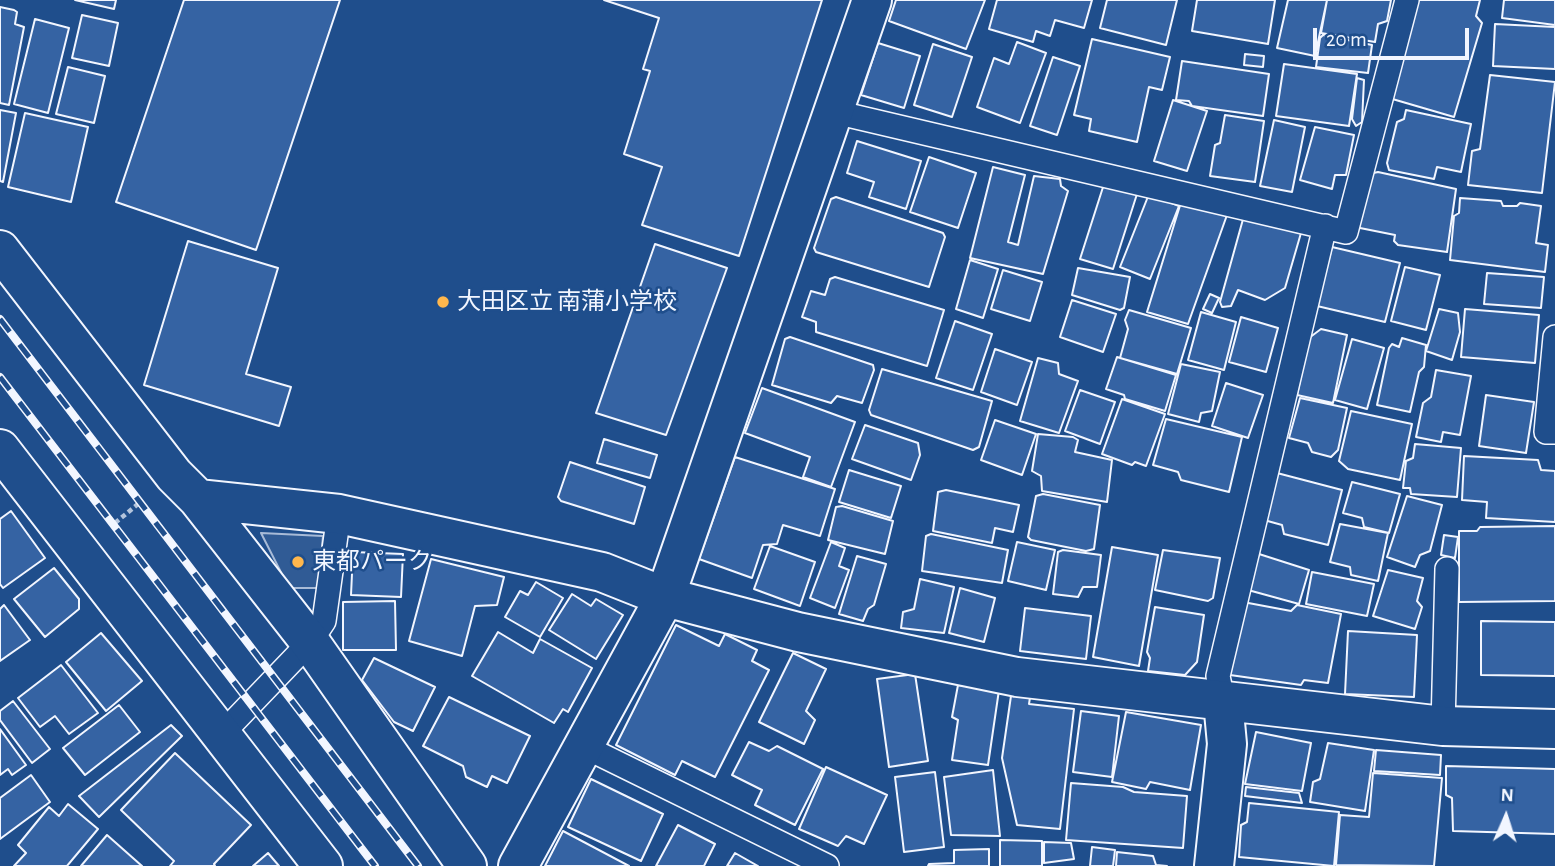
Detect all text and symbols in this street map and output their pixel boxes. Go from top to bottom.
scale bar [1317,14,1473,58]
text: 20 m [1326,29,1367,50]
place label: 大田区立 南蒲小学校 [457,288,677,316]
marker: 大田区立 南蒲小学校 [435,294,451,310]
place label: 東都パーク [312,548,432,576]
marker: 東都パーク [290,554,306,570]
north arrow [1471,782,1541,852]
text: N [1500,786,1514,805]

